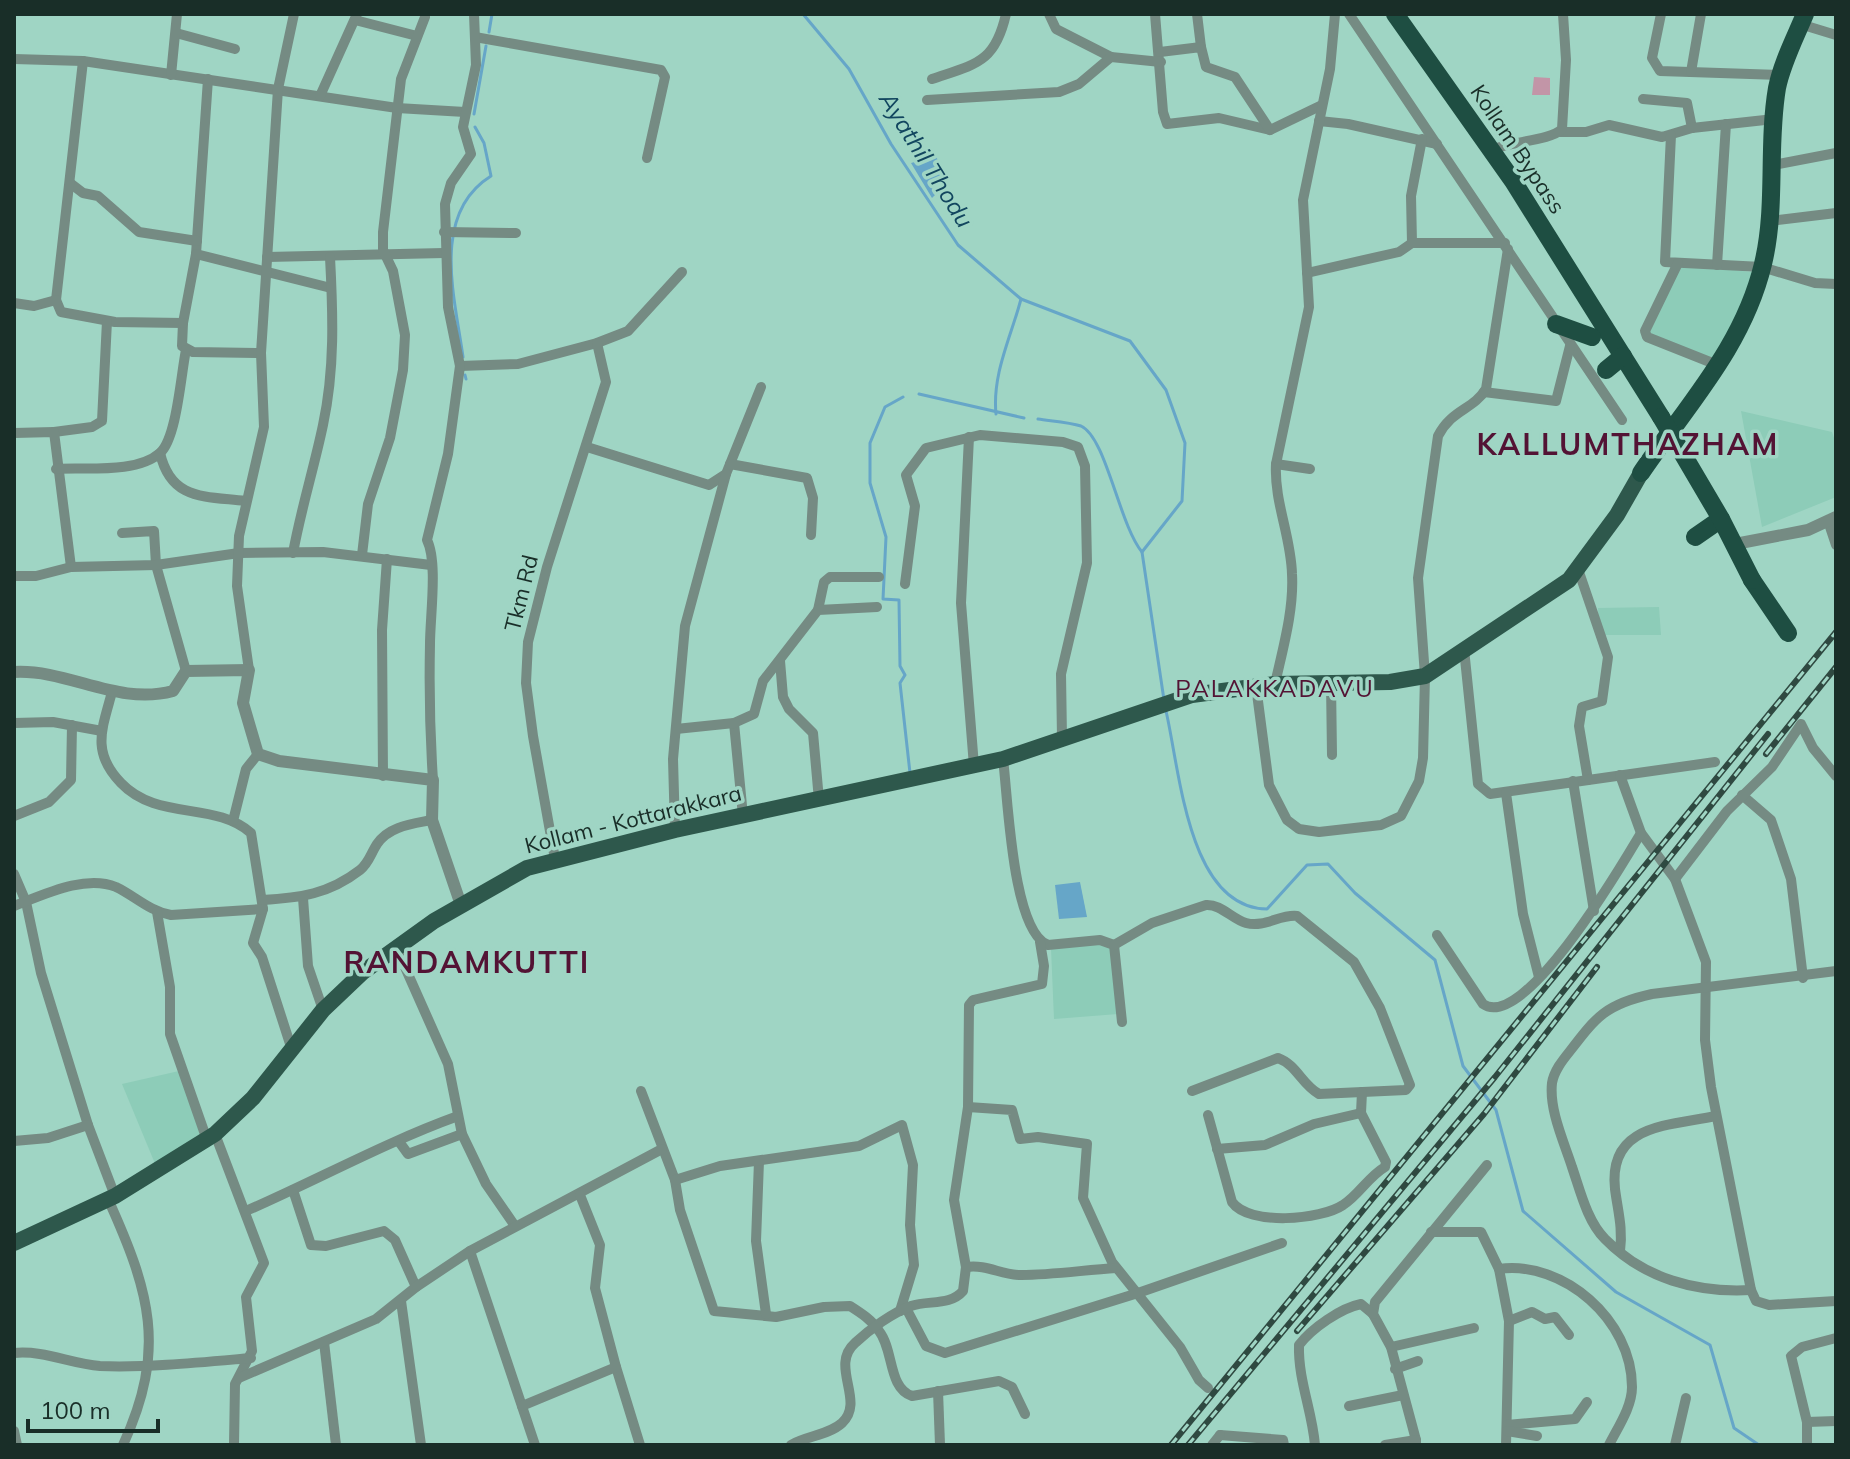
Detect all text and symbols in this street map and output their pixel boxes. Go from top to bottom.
street label: Kollam Bypass [1464,79,1572,219]
water label: Ayathil Thodu [873,85,981,233]
district label: KALLUMTHAZHAM [1477,425,1779,463]
street label: Tkm Rd [498,552,544,634]
district label: PALAKKADAVU [1175,673,1375,703]
street label: Kollam - Kottarakkara [522,779,744,859]
district label: RANDAMKUTTI [344,943,590,981]
scale bar [28,1383,158,1433]
text: 100 m [40,1395,111,1425]

